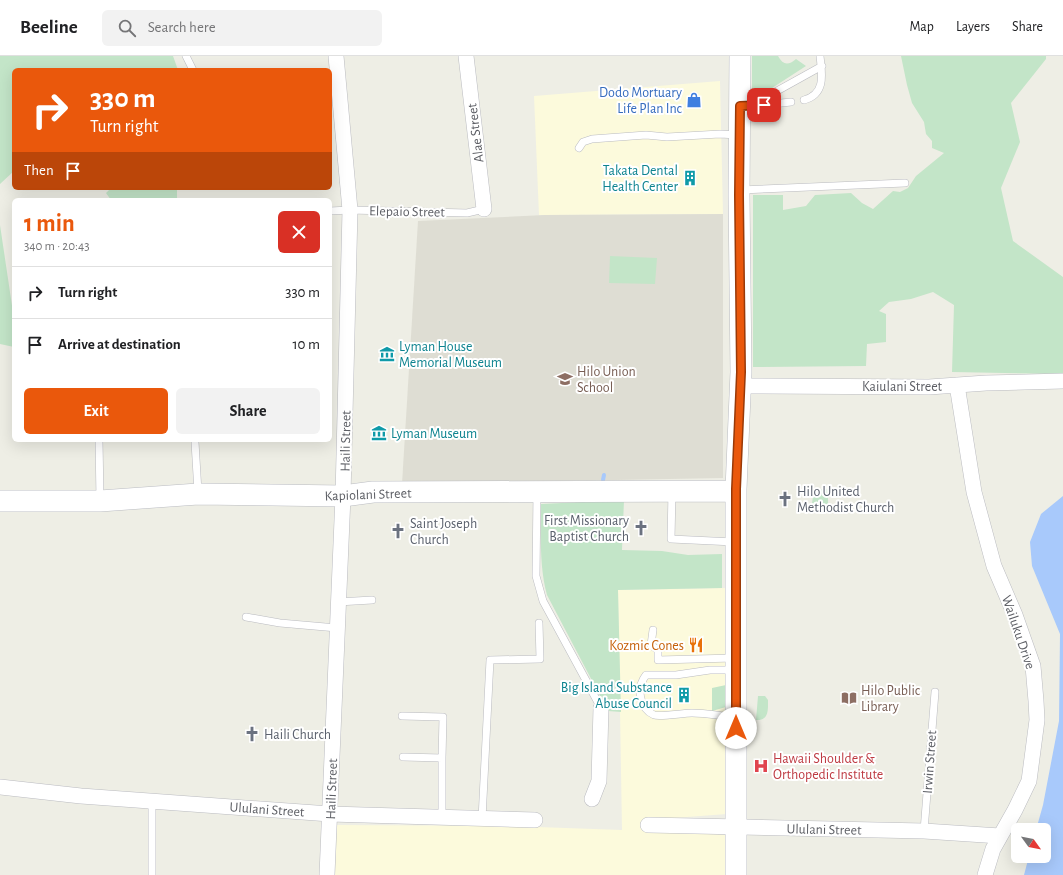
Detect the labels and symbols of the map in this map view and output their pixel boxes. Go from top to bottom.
place label: Dodo Mortuary Life Plan Inc [599,86,683,116]
pin [747,88,781,122]
shop icon: Dodo Mortuary Life Plan Inc [685,91,703,109]
street label: Alae Street [465,102,487,163]
place label: Takata Dental Health Center [602,164,678,194]
building icon: Takata Dental Health Center [681,169,699,187]
street label: Elepaio Street [369,204,446,220]
place label: Lyman House Memorial Museum [399,340,502,370]
museum icon: Lyman House Memorial Museum [378,345,396,363]
place label: Hilo Union School [577,365,636,395]
school or university icon: Hilo Union School [556,370,574,388]
street label: Kaiulani Street [862,380,943,394]
street label: Haili Street [338,410,354,472]
museum icon: Lyman Museum [370,424,388,442]
place label: Lyman Museum [391,427,477,441]
place label: Hilo United Methodist Church [797,485,894,515]
street label: Kapiolani Street [324,486,412,504]
church icon: Hilo United Methodist Church [776,490,794,508]
place label: First Missionary Baptist Church [544,514,629,544]
place label: Saint Joseph Church [410,517,477,547]
church icon: First Missionary Baptist Church [632,519,650,537]
church icon: Saint Joseph Church [389,522,407,540]
street label: Wailuku Drive [999,594,1037,671]
restaurant icon: Kozmic Cones [687,636,705,654]
place label: Kozmic Cones [609,639,684,653]
place label: Big Island Substance Abuse Council [561,681,672,711]
place label: Hilo Public Library [861,684,921,714]
building icon: Big Island Substance Abuse Council [675,686,693,704]
library icon: Hilo Public Library [840,689,858,707]
position arrow [715,707,757,749]
church icon: Haili Church [243,725,261,743]
place label: Haili Church [264,728,331,742]
street label: Irwin Street [921,729,939,794]
place label: Hawaii Shoulder & Orthopedic Institute [773,752,883,782]
hospital icon: Hawaii Shoulder & Orthopedic Institute [752,757,770,775]
street label: Haili Street [324,758,340,820]
street label: Ululani Street [229,800,305,820]
street label: Ululani Street [786,822,862,838]
north arrow [1011,823,1051,863]

